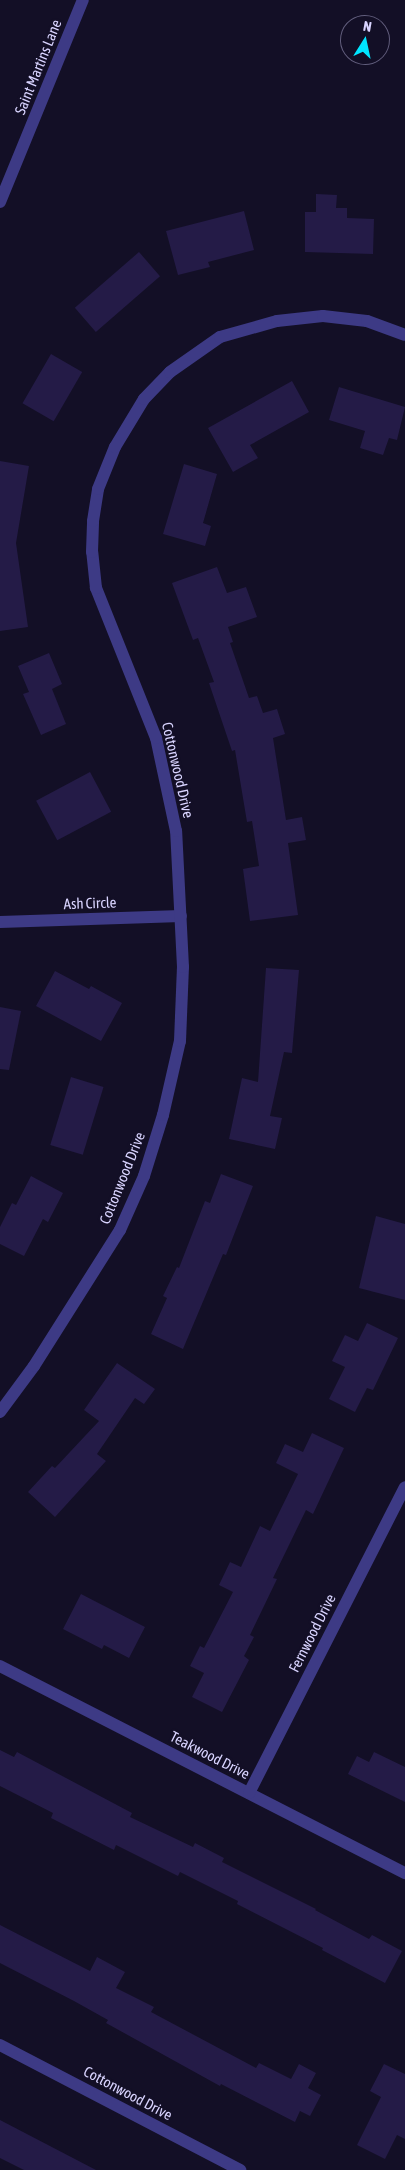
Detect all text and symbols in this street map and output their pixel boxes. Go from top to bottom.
north arrow [340,15,390,65]
street label: Saint Martins Lane [11,17,65,117]
text: N [362,18,373,35]
street label: Cottonwood Drive [158,720,198,820]
street label: Ash Circle [63,893,117,913]
street label: Cottonwood Drive [95,1129,149,1227]
street label: Fernwood Drive [285,1591,339,1675]
street label: Teakwood Drive [167,1727,253,1783]
street label: Cottonwood Drive [81,2062,175,2124]

